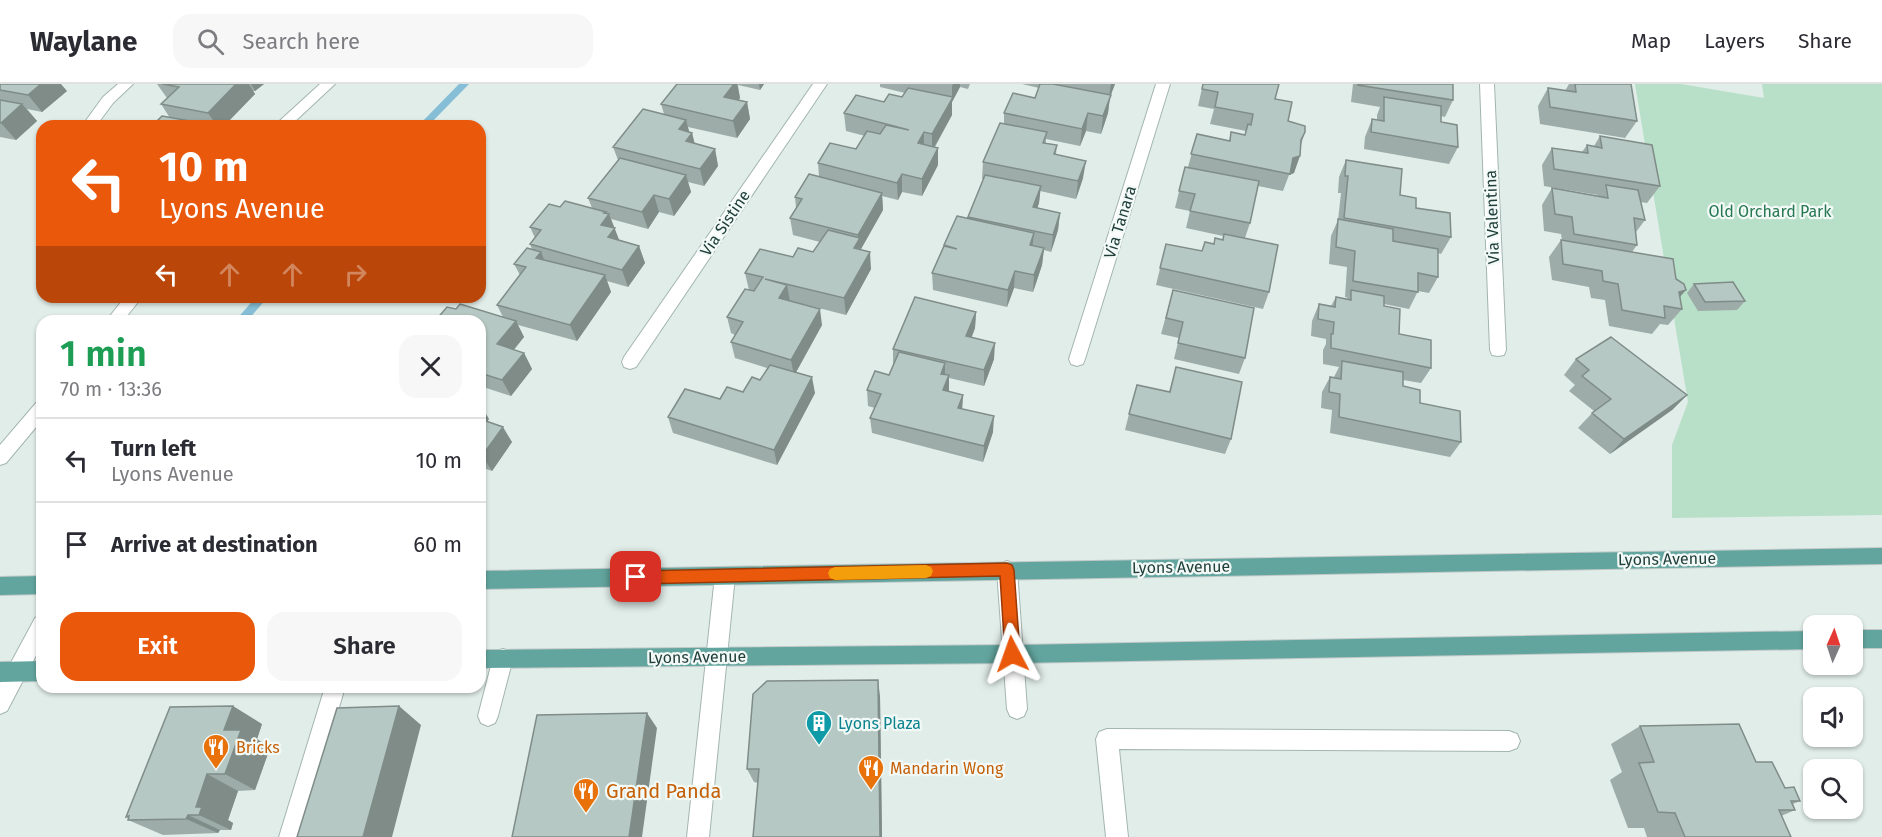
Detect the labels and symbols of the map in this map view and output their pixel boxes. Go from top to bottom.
street label: Via Valentina [1481,170,1503,264]
street label: Via Tanara [1100,183,1140,261]
street label: Via Sistine [696,186,754,260]
park label: Old Orchard Park [1709,202,1832,221]
street label: Lyons Avenue [1618,549,1716,569]
pin [610,551,661,602]
street label: Lyons Avenue [1132,557,1230,577]
north arrow [1803,615,1863,675]
position arrow [980,622,1044,686]
street label: Lyons Avenue [648,647,746,667]
building icon: Lyons Plaza [804,708,834,746]
place label: Lyons Plaza [838,714,921,733]
restaurant icon: Bricks [201,732,231,770]
place label: Bricks [236,738,280,757]
restaurant icon: Mandarin Wong [856,753,886,791]
place label: Mandarin Wong [890,759,1004,778]
restaurant icon: Grand Panda [571,776,601,814]
place label: Grand Panda [606,779,721,803]

